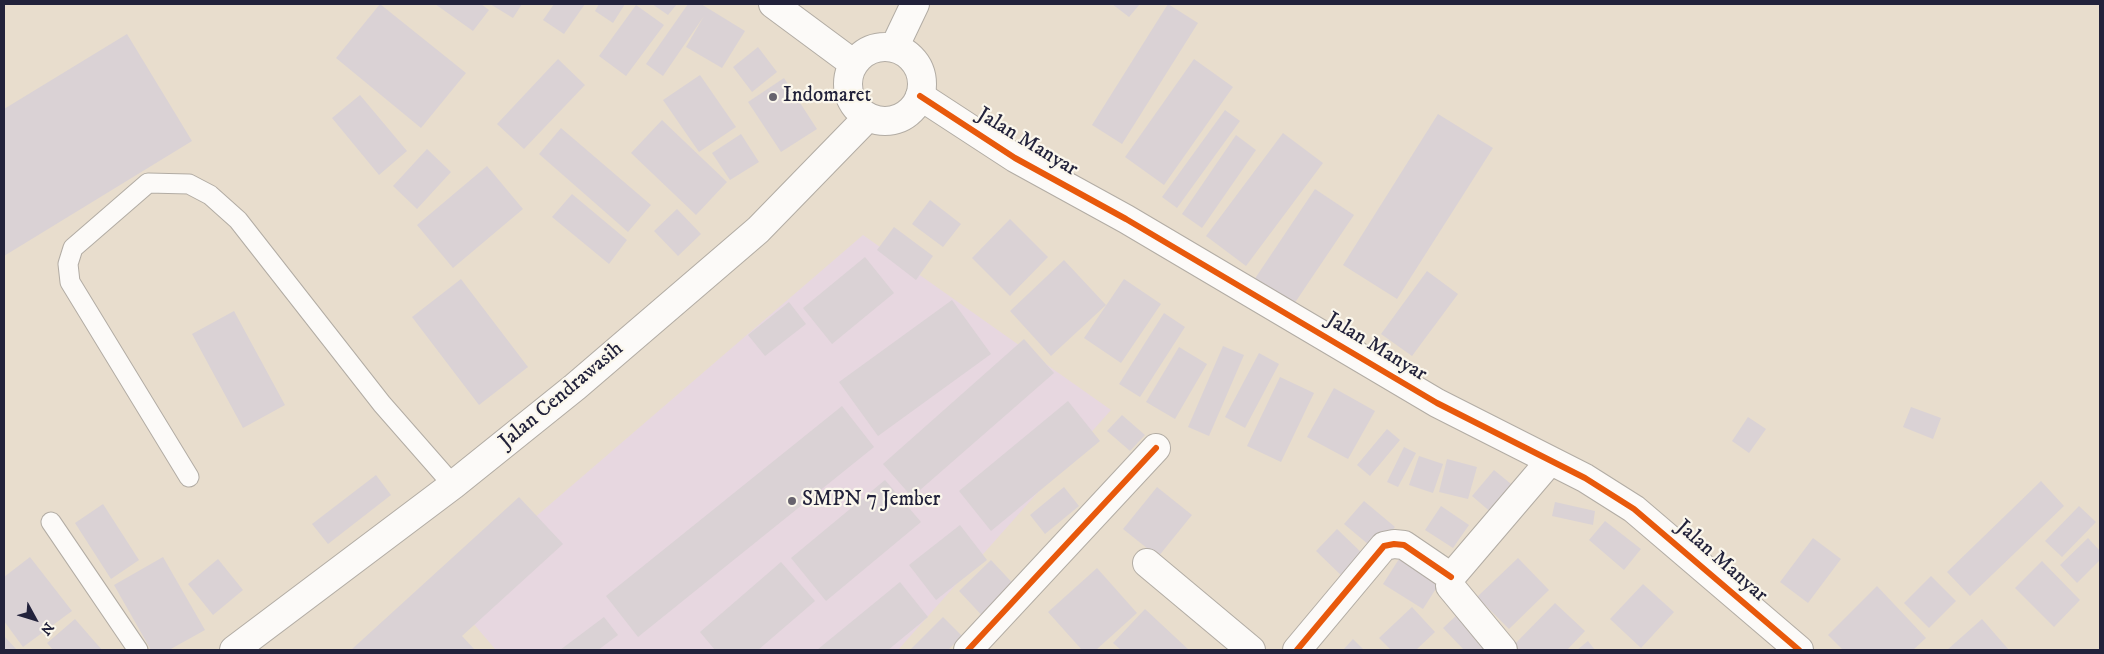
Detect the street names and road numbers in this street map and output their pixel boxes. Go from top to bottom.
street label: Jalan Manyar [972,103,1082,183]
street label: Jalan Manyar [1321,308,1431,388]
street label: Jalan Cendrawasih [495,337,629,455]
street label: Jalan Manyar [1670,515,1772,609]

